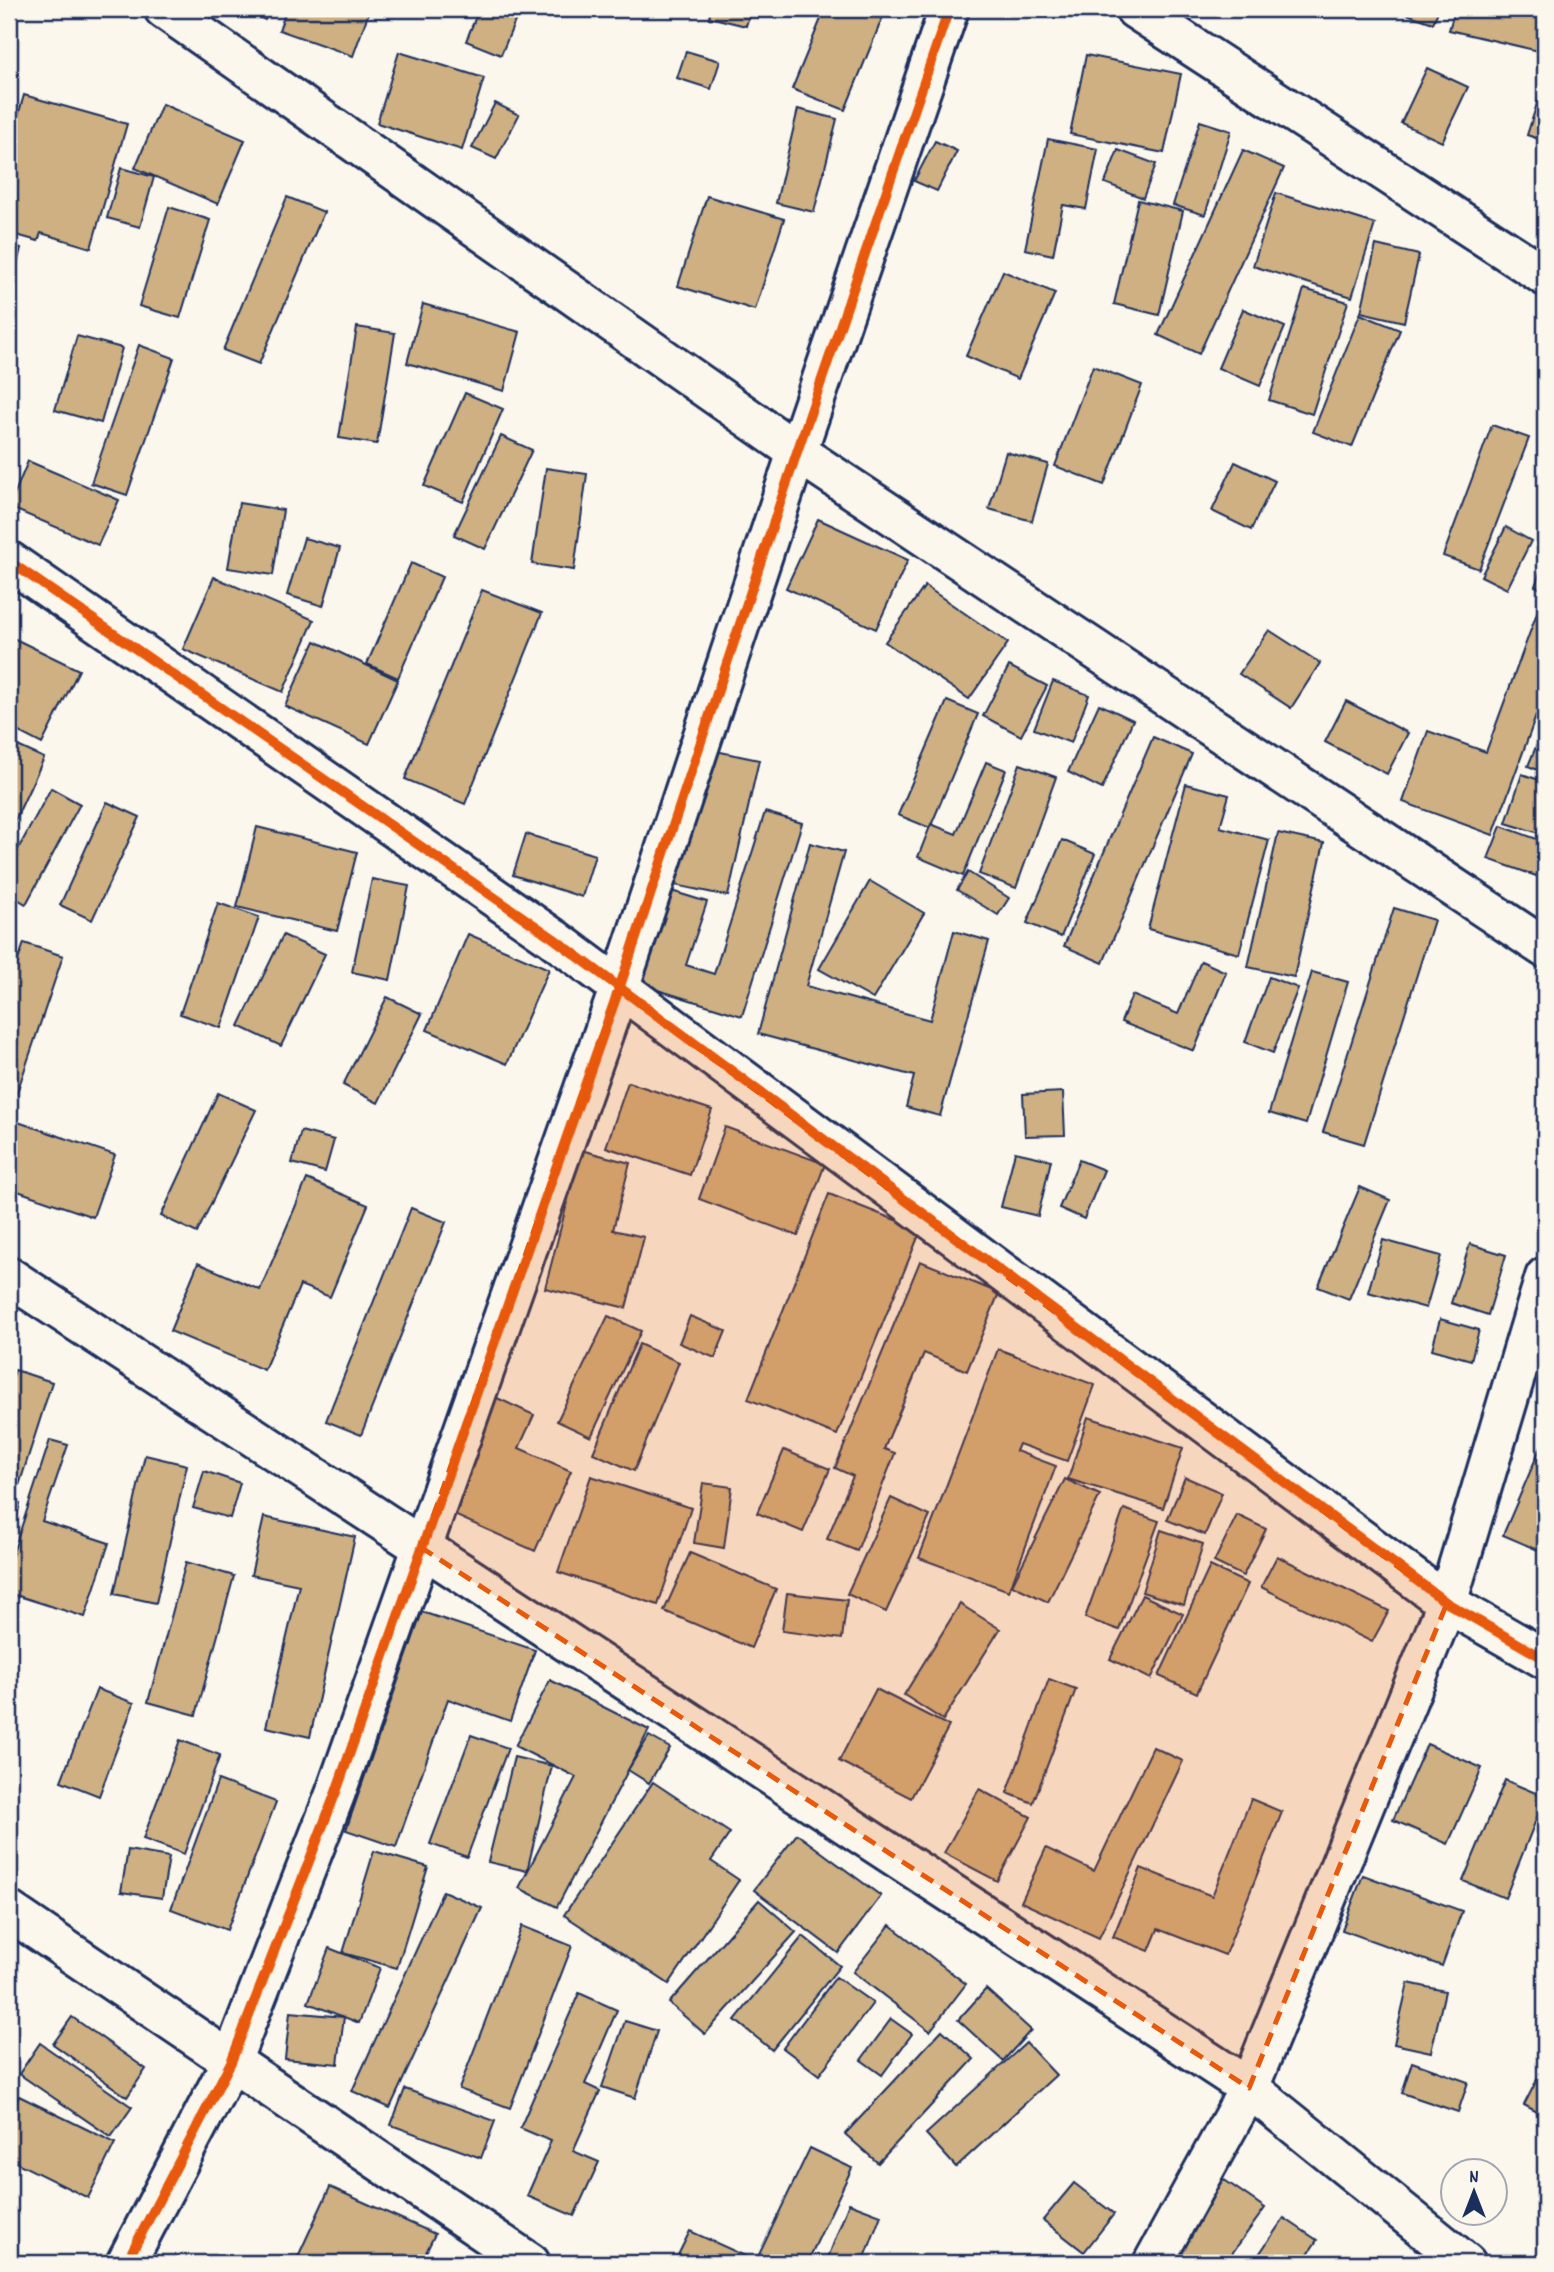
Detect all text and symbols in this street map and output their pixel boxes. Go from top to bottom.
north arrow [1438,2156,1508,2226]
text: N [1469,2165,1479,2192]

